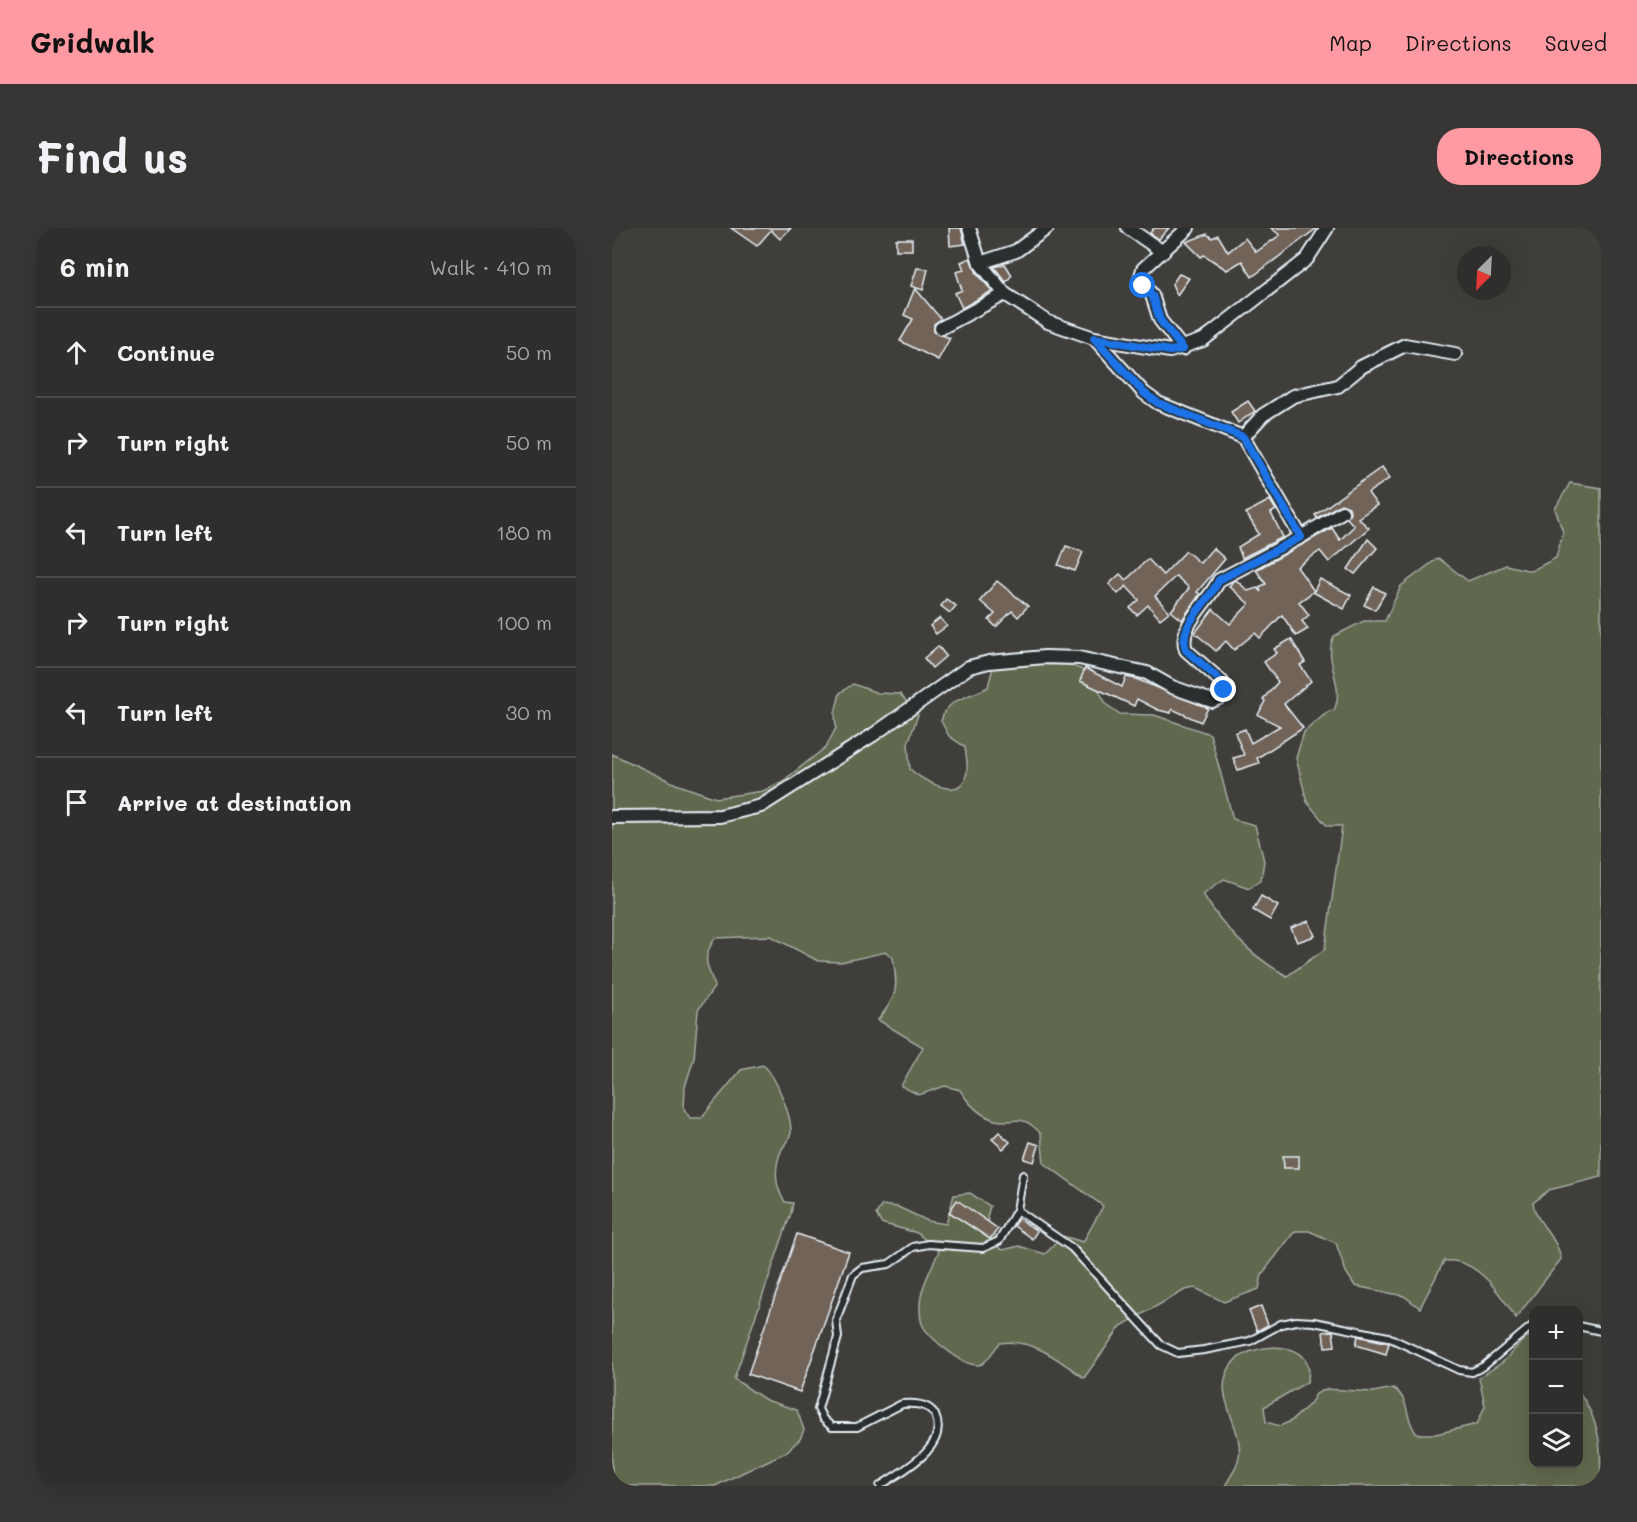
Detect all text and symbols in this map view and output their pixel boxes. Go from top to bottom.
text: Gridwalk [30,24,155,60]
text: Map [1329,29,1372,56]
text: Directions [1405,29,1512,56]
text: Saved [1545,29,1607,56]
button: Directions [1437,128,1601,185]
text: Find us [36,129,188,184]
north arrow [1457,246,1511,300]
text: 6 min [60,250,129,284]
text: Walk · 410 m [429,254,552,280]
route start [1129,272,1155,298]
icon: ahead [60,336,93,369]
text: Continue [117,338,215,367]
text: 50 m [506,339,552,365]
icon: right [60,426,93,459]
text: Turn right [117,428,229,457]
text: 50 m [506,429,552,455]
icon: left [60,516,93,549]
text: Turn left [117,518,213,547]
text: 180 m [496,519,552,545]
icon: right [60,606,93,639]
text: Turn right [117,608,229,637]
text: 100 m [496,609,552,635]
route end [1210,676,1236,702]
icon: left [60,696,93,729]
text: Turn left [117,698,213,727]
text: 30 m [506,699,552,725]
icon: arrive [60,786,93,819]
text: Arrive at destination [117,788,352,817]
map controls [1529,1306,1583,1468]
button: + [1529,1306,1583,1360]
button: − [1529,1360,1583,1414]
button: layers [1529,1414,1583,1468]

